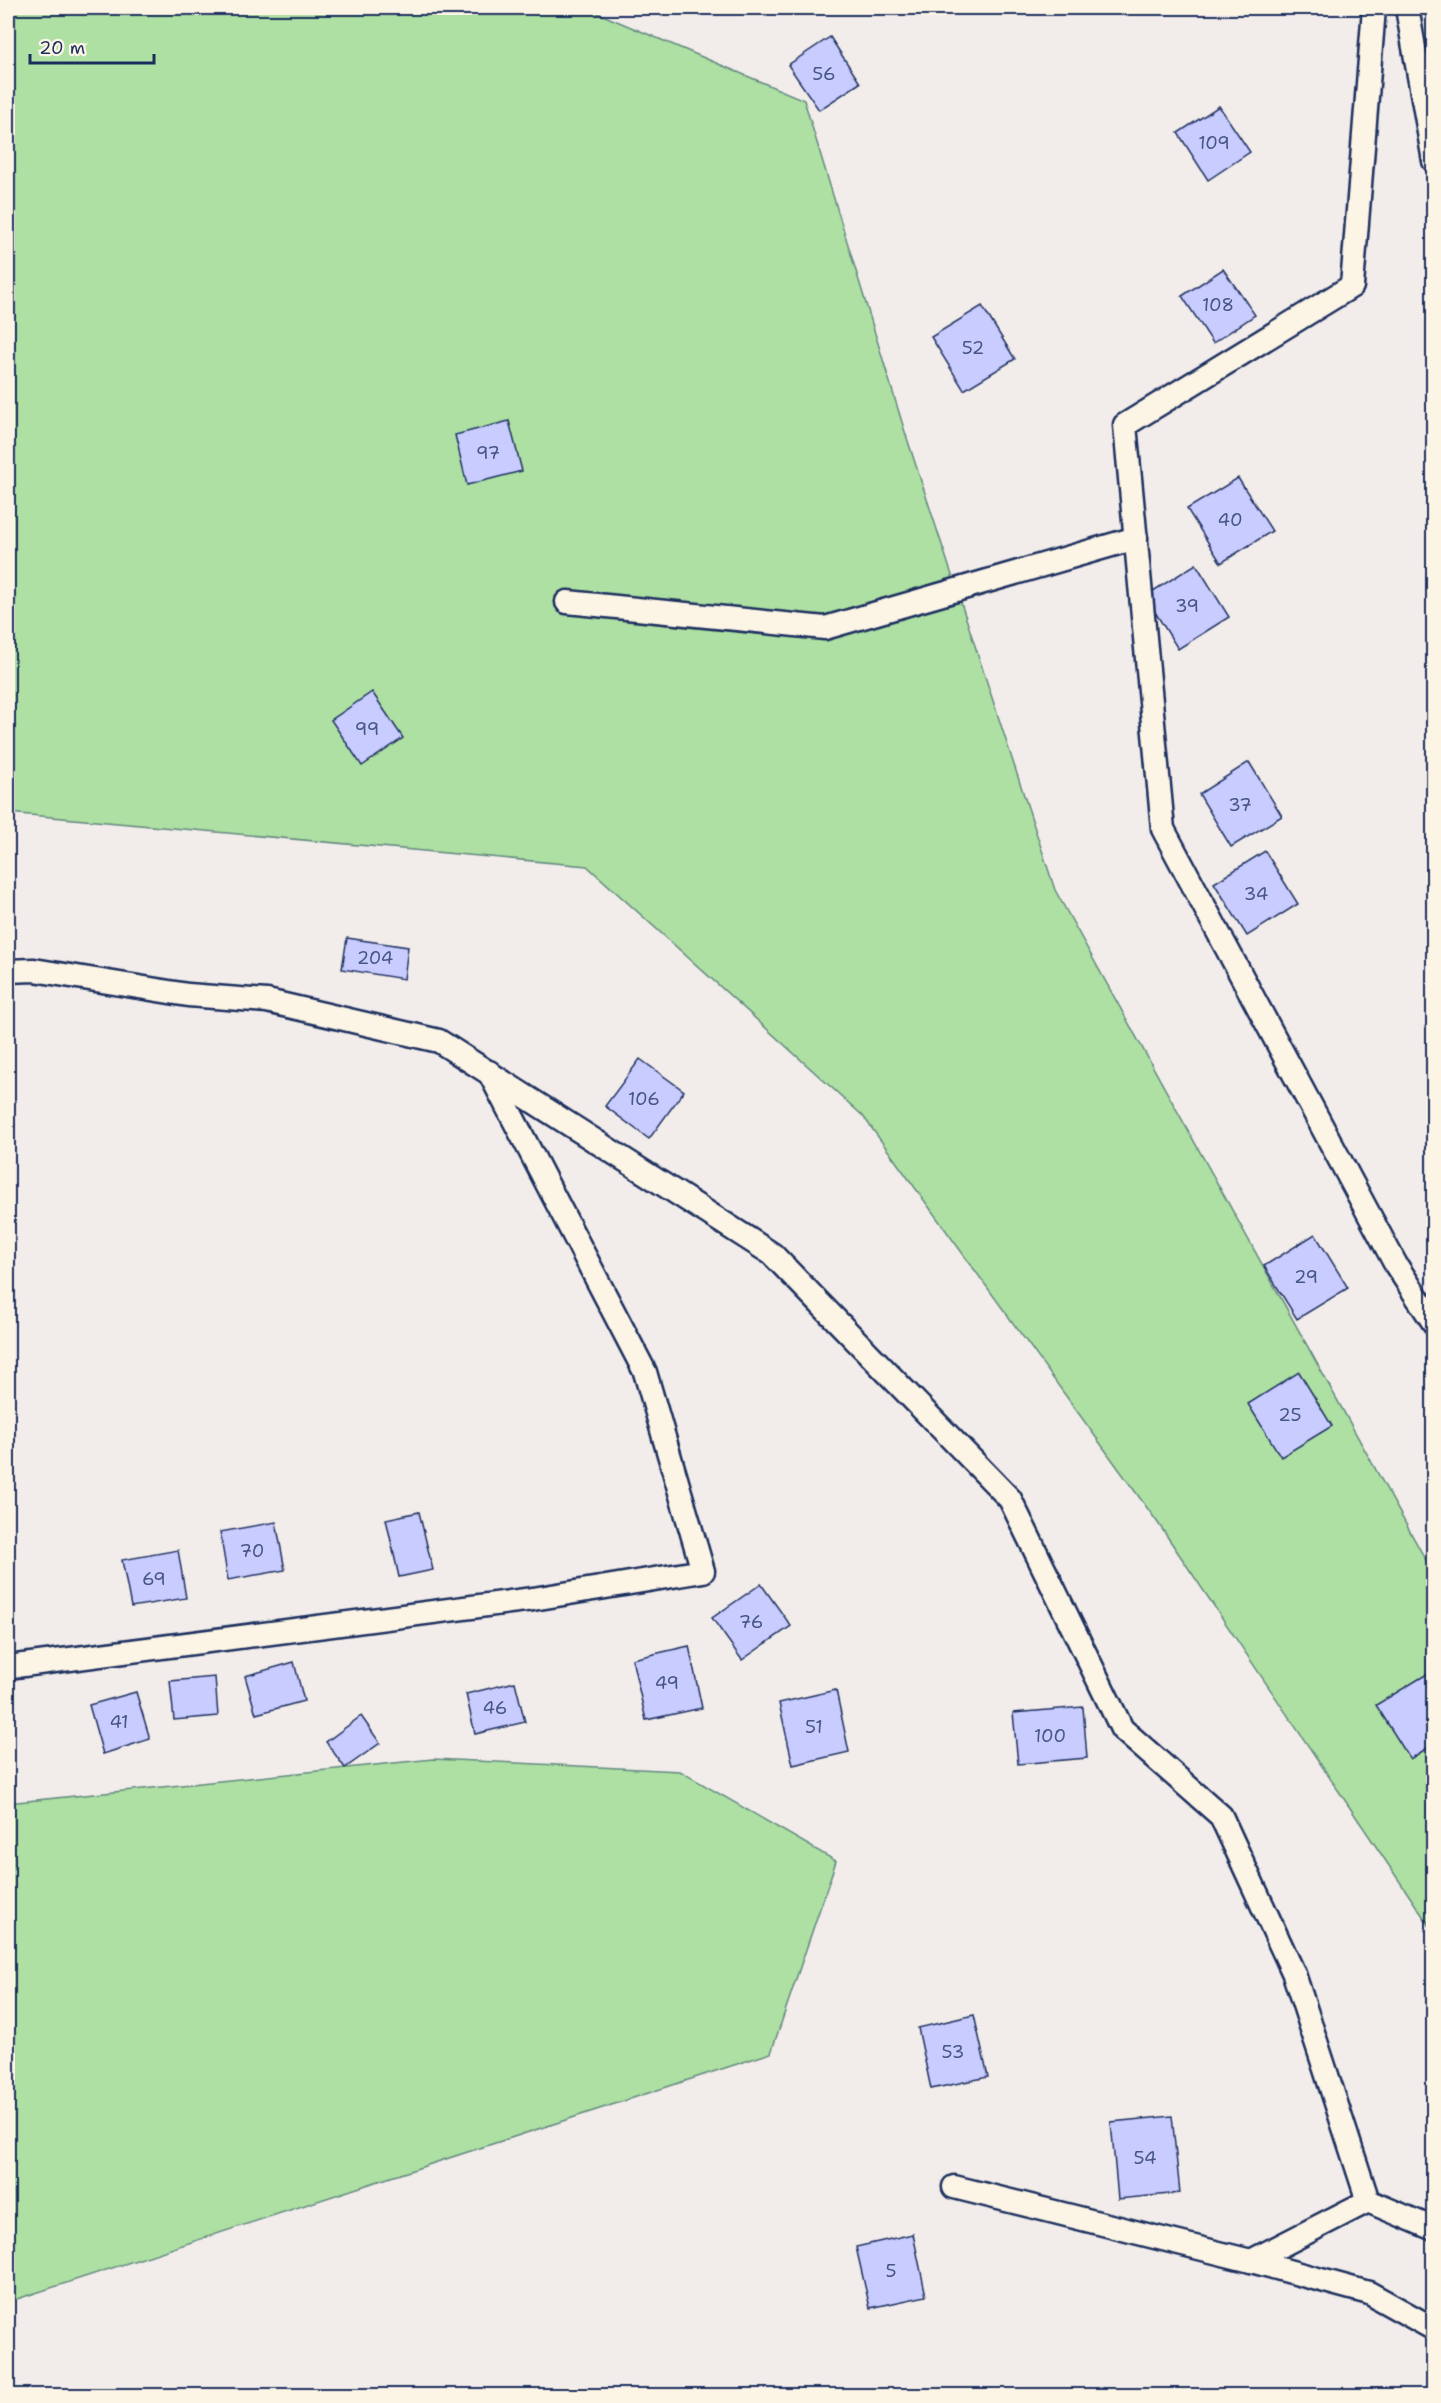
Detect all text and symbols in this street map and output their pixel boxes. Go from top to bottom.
scale bar [30,27,154,65]
text: 20 m [39,36,85,60]
house number: 56 [812,62,836,86]
house number: 109 [1198,131,1230,155]
house number: 108 [1202,293,1234,317]
house number: 52 [962,336,984,360]
house number: 97 [476,441,500,465]
house number: 40 [1217,508,1243,532]
house number: 39 [1175,594,1199,618]
house number: 99 [355,717,379,741]
house number: 37 [1228,793,1252,817]
house number: 34 [1244,882,1268,906]
house number: 204 [357,946,393,970]
house number: 106 [628,1087,660,1111]
house number: 29 [1294,1265,1318,1289]
house number: 25 [1278,1403,1302,1427]
house number: 70 [240,1539,264,1563]
house number: 69 [142,1567,166,1591]
house number: 76 [739,1610,763,1634]
house number: 49 [655,1671,679,1695]
house number: 46 [483,1696,507,1720]
house number: 41 [109,1710,129,1734]
house number: 51 [805,1715,823,1739]
house number: 100 [1034,1724,1066,1748]
house number: 53 [942,2040,964,2064]
house number: 54 [1133,2146,1157,2170]
house number: 5 [885,2259,897,2283]

